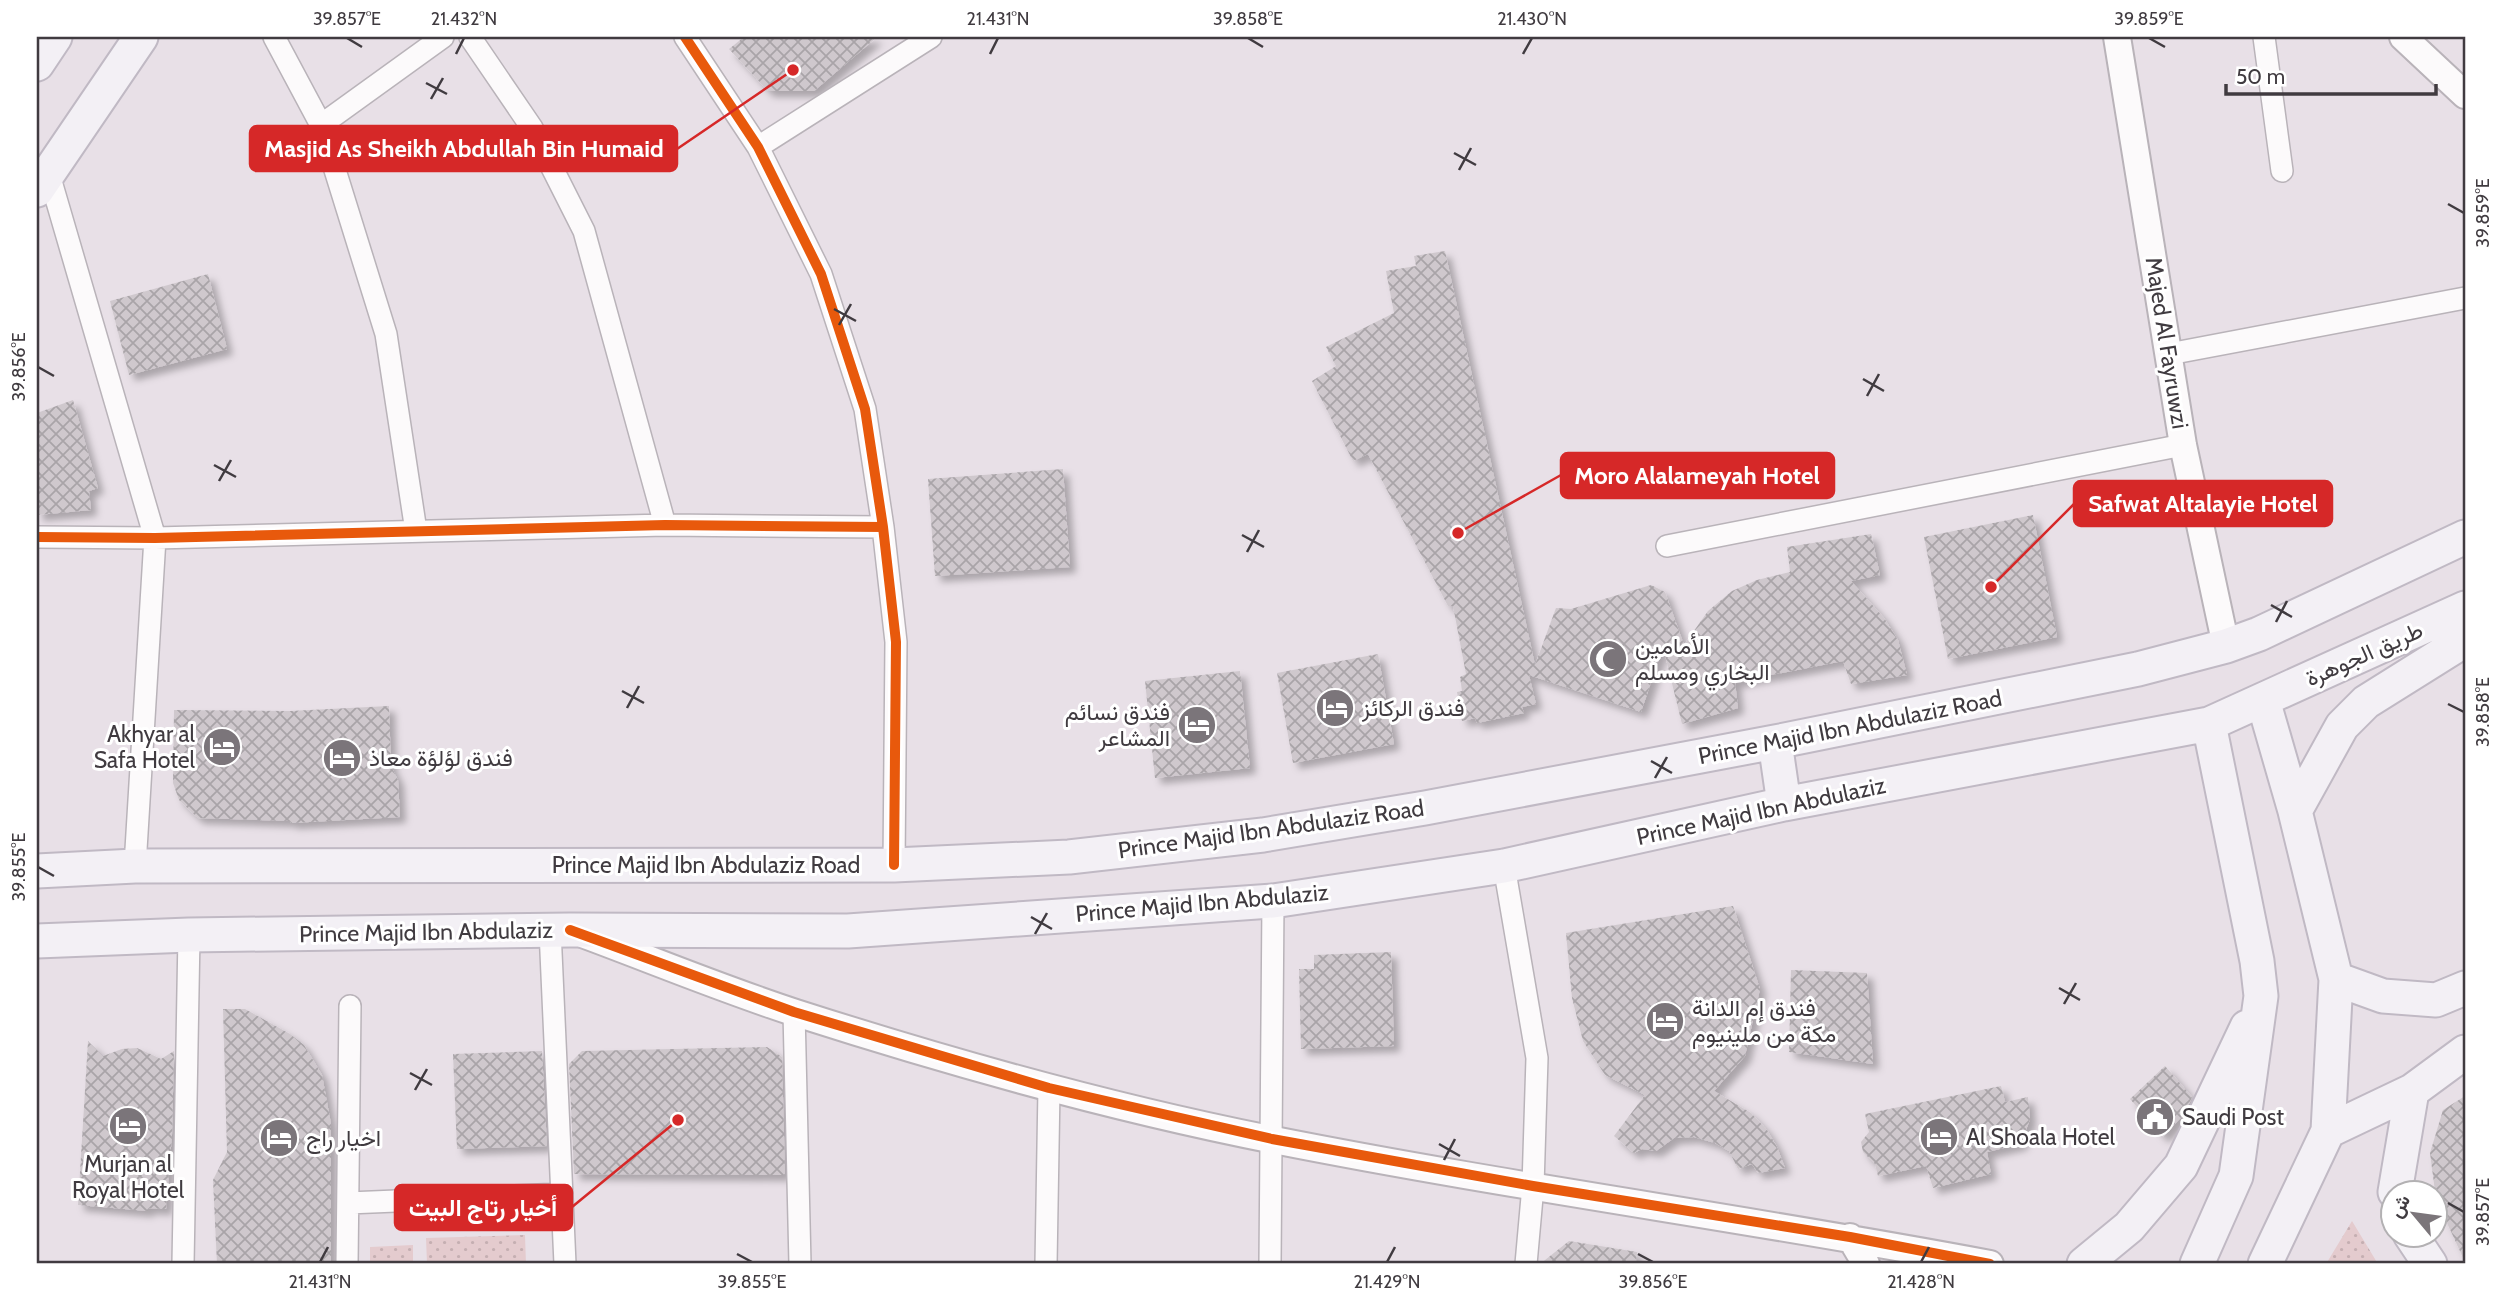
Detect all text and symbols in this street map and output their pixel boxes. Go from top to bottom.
text: 39.857°E [313,8,381,30]
text: 21.432°N [431,8,497,30]
text: 21.431°N [967,8,1029,30]
text: 39.858°E [1213,8,1283,30]
text: 21.430°N [1497,8,1567,30]
text: 39.859°E [2114,8,2184,30]
scale bar [2226,52,2436,96]
text: 50 m [2236,64,2285,89]
callout: Masjid As Sheikh Abdullah Bin Humaid [250,126,677,171]
text: Masjid As Sheikh Abdullah Bin Humaid [264,134,664,163]
text: 39.859°E [2472,178,2494,248]
street label: Majed Al Fayruwzi [2140,255,2194,431]
text: 39.856°E [8,332,30,402]
callout: Moro Alalameyah Hotel [1561,453,1834,498]
text: Moro Alalameyah Hotel [1574,461,1820,490]
callout: Safwat Altalayie Hotel [2074,481,2332,526]
text: Safwat Altalayie Hotel [2088,489,2318,518]
street label: طريق الجوهرة [2301,616,2427,693]
place label: الأمامين البخاري ومسلم [1635,632,1770,691]
mosque icon: الأمامين البخاري ومسلم [1587,638,1629,680]
text: 39.858°E [2472,677,2494,747]
street label: Prince Majid Ibn Abdulaziz Road [1696,684,2004,770]
hotel icon: فندق الركائز [1314,687,1356,729]
place label: فندق الركائز [1361,694,1464,723]
place label: فندق نسائم المشاعر [1065,698,1170,753]
hotel icon: فندق نسائم المشاعر [1176,704,1218,746]
place label: Akhyar al Safa Hotel [94,720,196,774]
hotel icon: Akhyar al Safa Hotel [201,726,243,768]
hotel icon: فندق لؤلؤة معاذ [321,737,363,779]
place label: فندق لؤلؤة معاذ [369,744,513,773]
street label: Prince Majid Ibn Abdulaziz [1634,771,1888,851]
street label: Prince Majid Ibn Abdulaziz Road [1116,794,1426,864]
text: 39.855°E [8,833,30,901]
street label: Prince Majid Ibn Abdulaziz Road [552,851,860,879]
street label: Prince Majid Ibn Abdulaziz [1074,878,1330,928]
street label: Prince Majid Ibn Abdulaziz [299,916,553,948]
place label: فندق إم الدانة مكة من ملينيوم [1692,994,1836,1049]
hotel icon: فندق إم الدانة مكة من ملينيوم [1644,1000,1686,1042]
public building icon: Saudi Post [2134,1096,2176,1138]
place label: Saudi Post [2182,1103,2284,1131]
hotel icon: Murjan al Royal Hotel [107,1105,149,1147]
hotel icon: Al Shoala Hotel [1918,1116,1960,1158]
hotel icon: اخيار راج [258,1117,300,1159]
place label: Al Shoala Hotel [1966,1123,2116,1151]
place label: اخيار راج [306,1124,381,1154]
place label: Murjan al Royal Hotel [72,1150,185,1204]
north arrow [2380,1178,2450,1248]
text: 39.857°E [2472,1178,2494,1246]
callout: أخيار رتاج البيت [395,1185,572,1230]
text: ش [2384,1190,2415,1222]
text: أخيار رتاج البيت [409,1193,557,1224]
text: 21.431°N [289,1271,351,1293]
text: 39.855°E [718,1271,786,1293]
text: 21.429°N [1353,1271,1421,1293]
text: 39.856°E [1618,1271,1688,1293]
text: 21.428°N [1887,1271,1955,1293]

